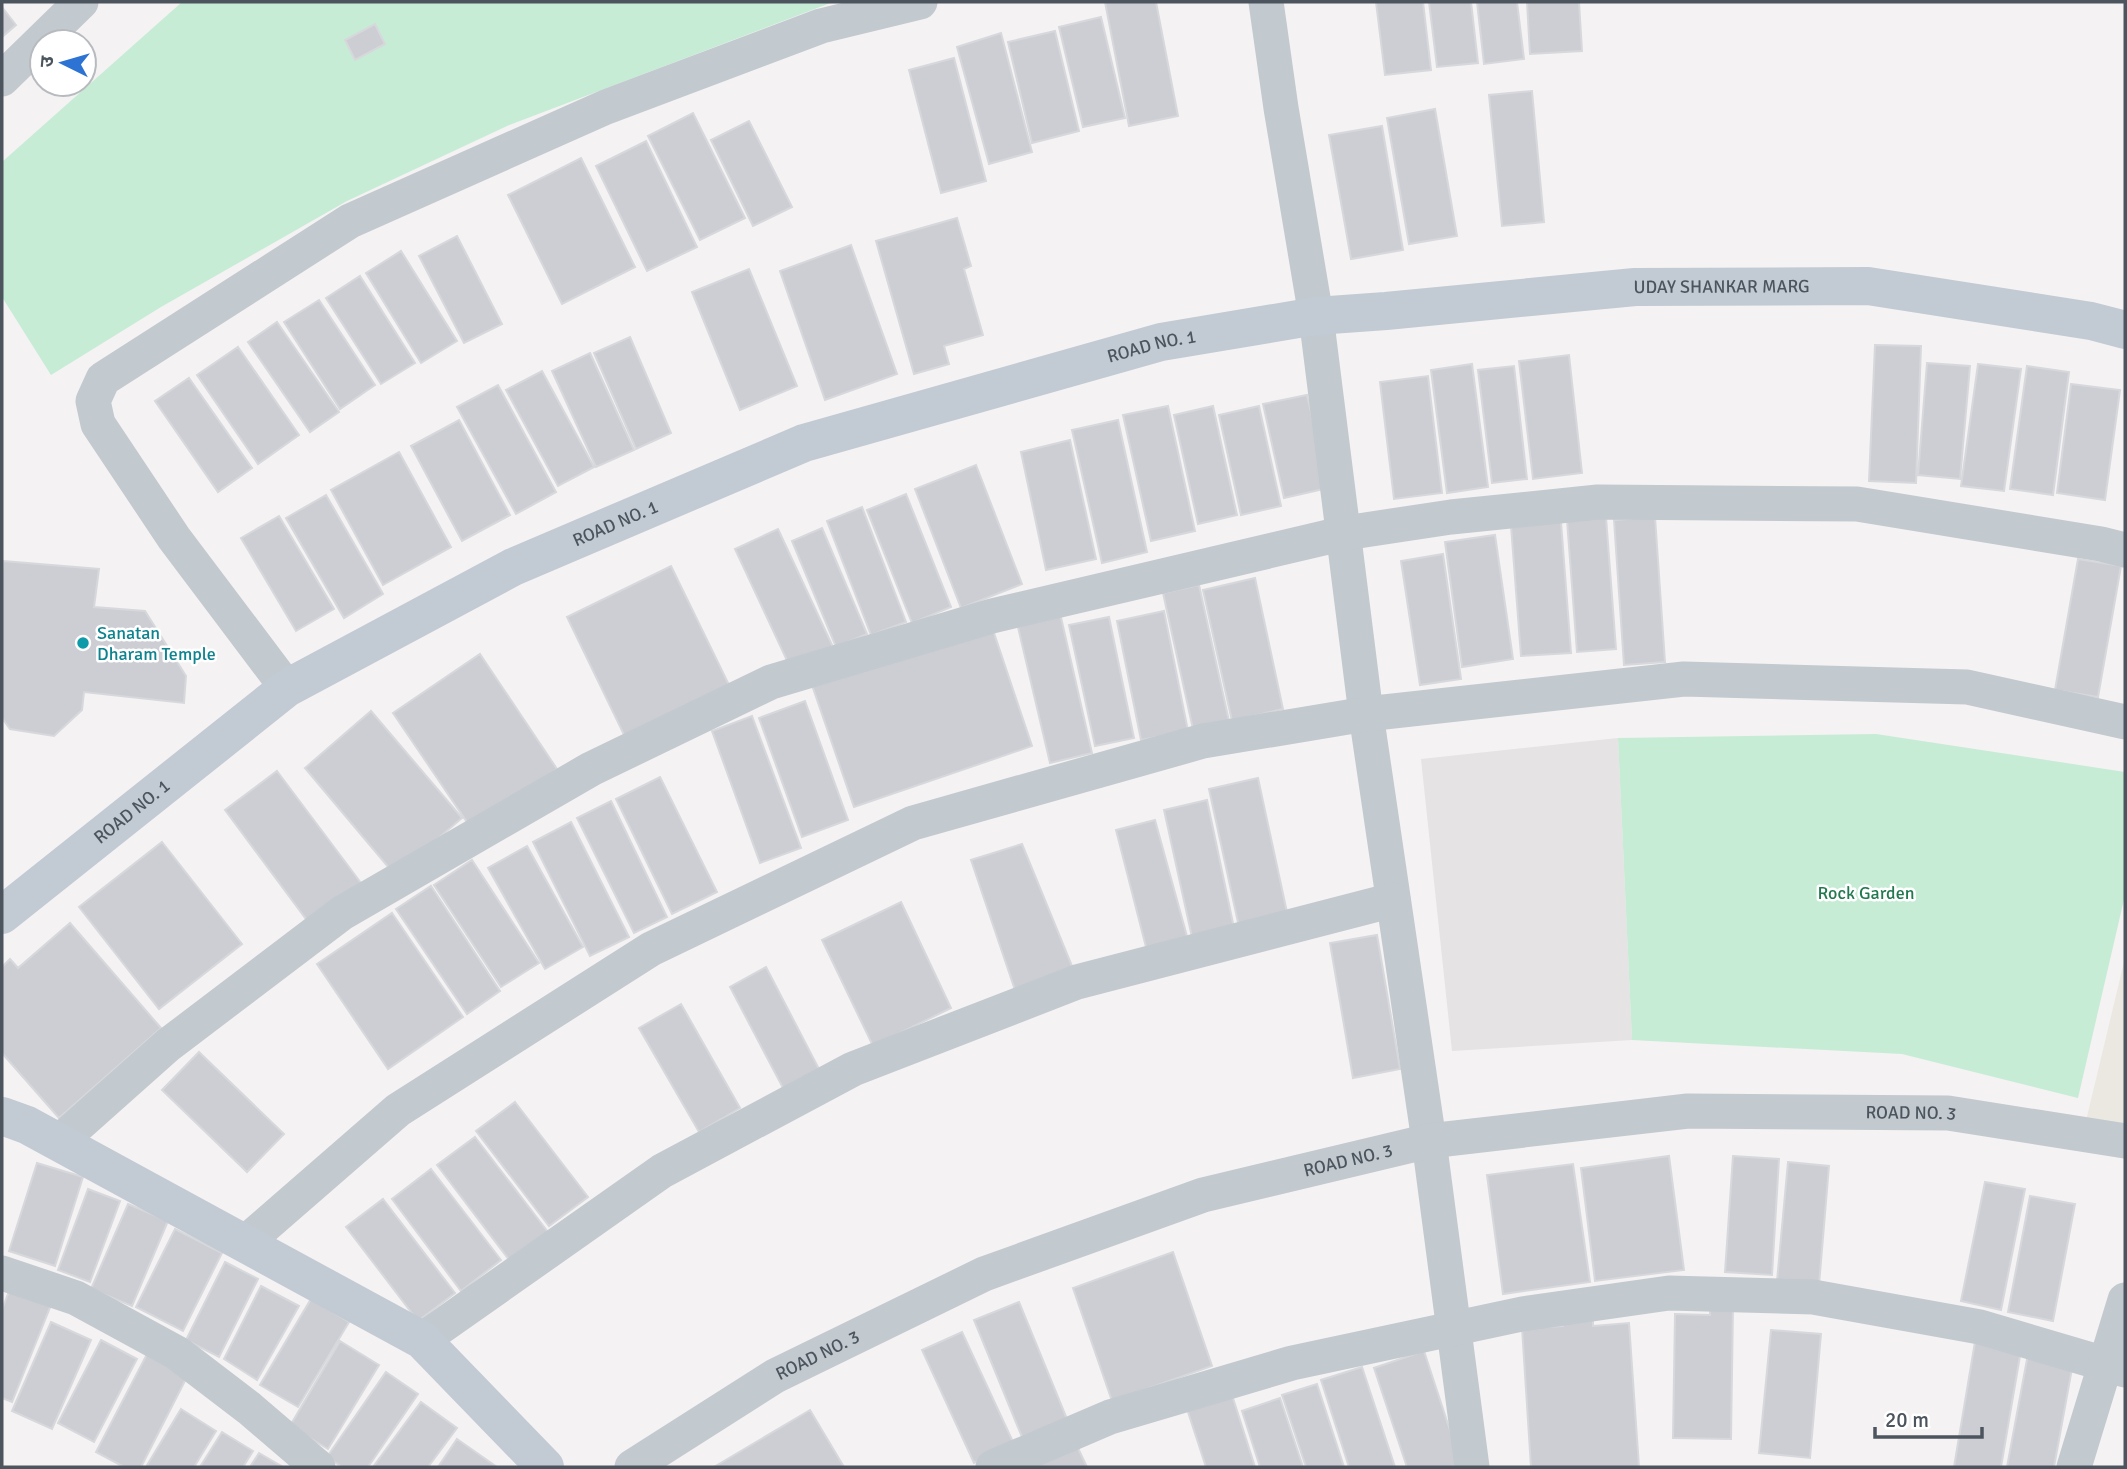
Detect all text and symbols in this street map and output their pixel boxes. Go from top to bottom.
north arrow [28,28,98,98]
text: उ [35,54,60,68]
street label: UDAY SHANKAR MARG [1633,275,1810,298]
street label: ROAD NO. 1 [1105,325,1198,368]
street label: ROAD NO. 1 [569,495,661,551]
place label: Sanatan Dharam Temple [97,622,216,665]
marker: Sanatan Dharam Temple [75,635,91,651]
street label: ROAD NO. 1 [89,775,174,848]
park label: Rock Garden [1818,882,1914,904]
street label: ROAD NO. 3 [1866,1101,1958,1125]
street label: ROAD NO. 3 [1301,1139,1395,1182]
street label: ROAD NO. 3 [772,1325,863,1385]
scale bar [1875,1396,1982,1440]
text: 20 m [1885,1407,1929,1433]

